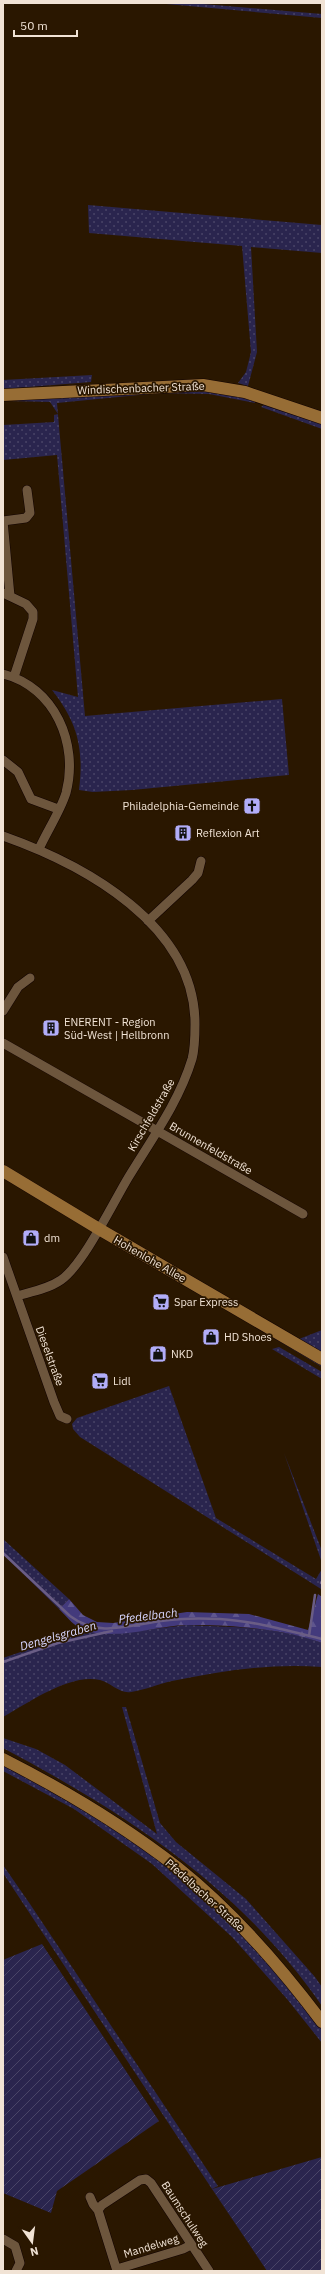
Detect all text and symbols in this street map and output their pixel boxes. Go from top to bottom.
scale bar [14,12,77,38]
text: 50 m [20,18,48,33]
street label: Windischenbacher Straße [77,379,205,397]
church icon: Philadelphia-Gemeinde [242,796,262,816]
place label: Philadelphia-Gemeinde [123,799,239,813]
building icon: Reflexion Art [173,823,193,843]
place label: Reflexion Art [196,826,260,840]
place label: ENERENT - Region Süd-West | Hellbronn [64,1015,170,1042]
building icon: ENERENT - Region Süd-West | Hellbronn [41,1018,61,1038]
street label: Kirschfeldstraße [124,1076,178,1154]
street label: Brunnenfeldstraße [167,1119,255,1177]
shop icon: dm [21,1228,41,1248]
place label: dm [44,1231,60,1245]
street label: Hohenlohe Allee [111,1233,189,1285]
supermarket icon: Spar Express [151,1292,171,1312]
place label: Spar Express [174,1295,238,1309]
street label: Dieselstraße [33,1324,67,1388]
shop icon: HD Shoes [201,1327,221,1347]
place label: HD Shoes [224,1330,272,1344]
shop icon: NKD [148,1344,168,1364]
place label: NKD [171,1347,193,1361]
supermarket icon: Lidl [90,1371,110,1391]
place label: Lidl [113,1374,131,1388]
water label: Pfedelbach [117,1604,179,1627]
water label: Dengelsgraben [18,1617,98,1654]
street label: Pfedelbacher Straße [163,1856,247,1934]
street label: Baumschulweg [159,2179,212,2250]
north arrow [12,2222,52,2262]
street label: Mandelweg [122,2231,180,2261]
text: N [29,2244,40,2259]

